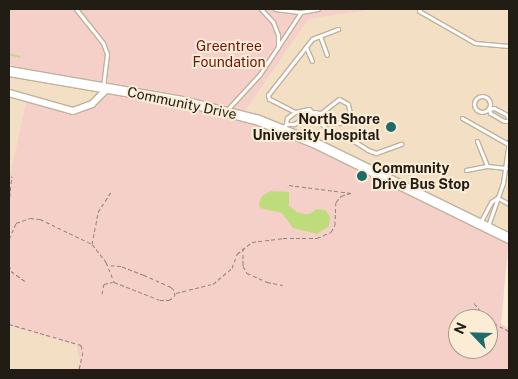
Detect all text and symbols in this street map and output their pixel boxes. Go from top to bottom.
park label: Greentree Foundation [193,38,265,70]
street label: Community Drive [126,83,238,123]
place label: North Shore University Hospital [252,111,380,144]
marker: North Shore University Hospital [384,120,398,134]
place label: Community Drive Bus Stop [372,160,470,192]
marker: Community Drive Bus Stop [356,170,368,182]
north arrow [448,309,498,359]
text: N [451,320,470,337]

